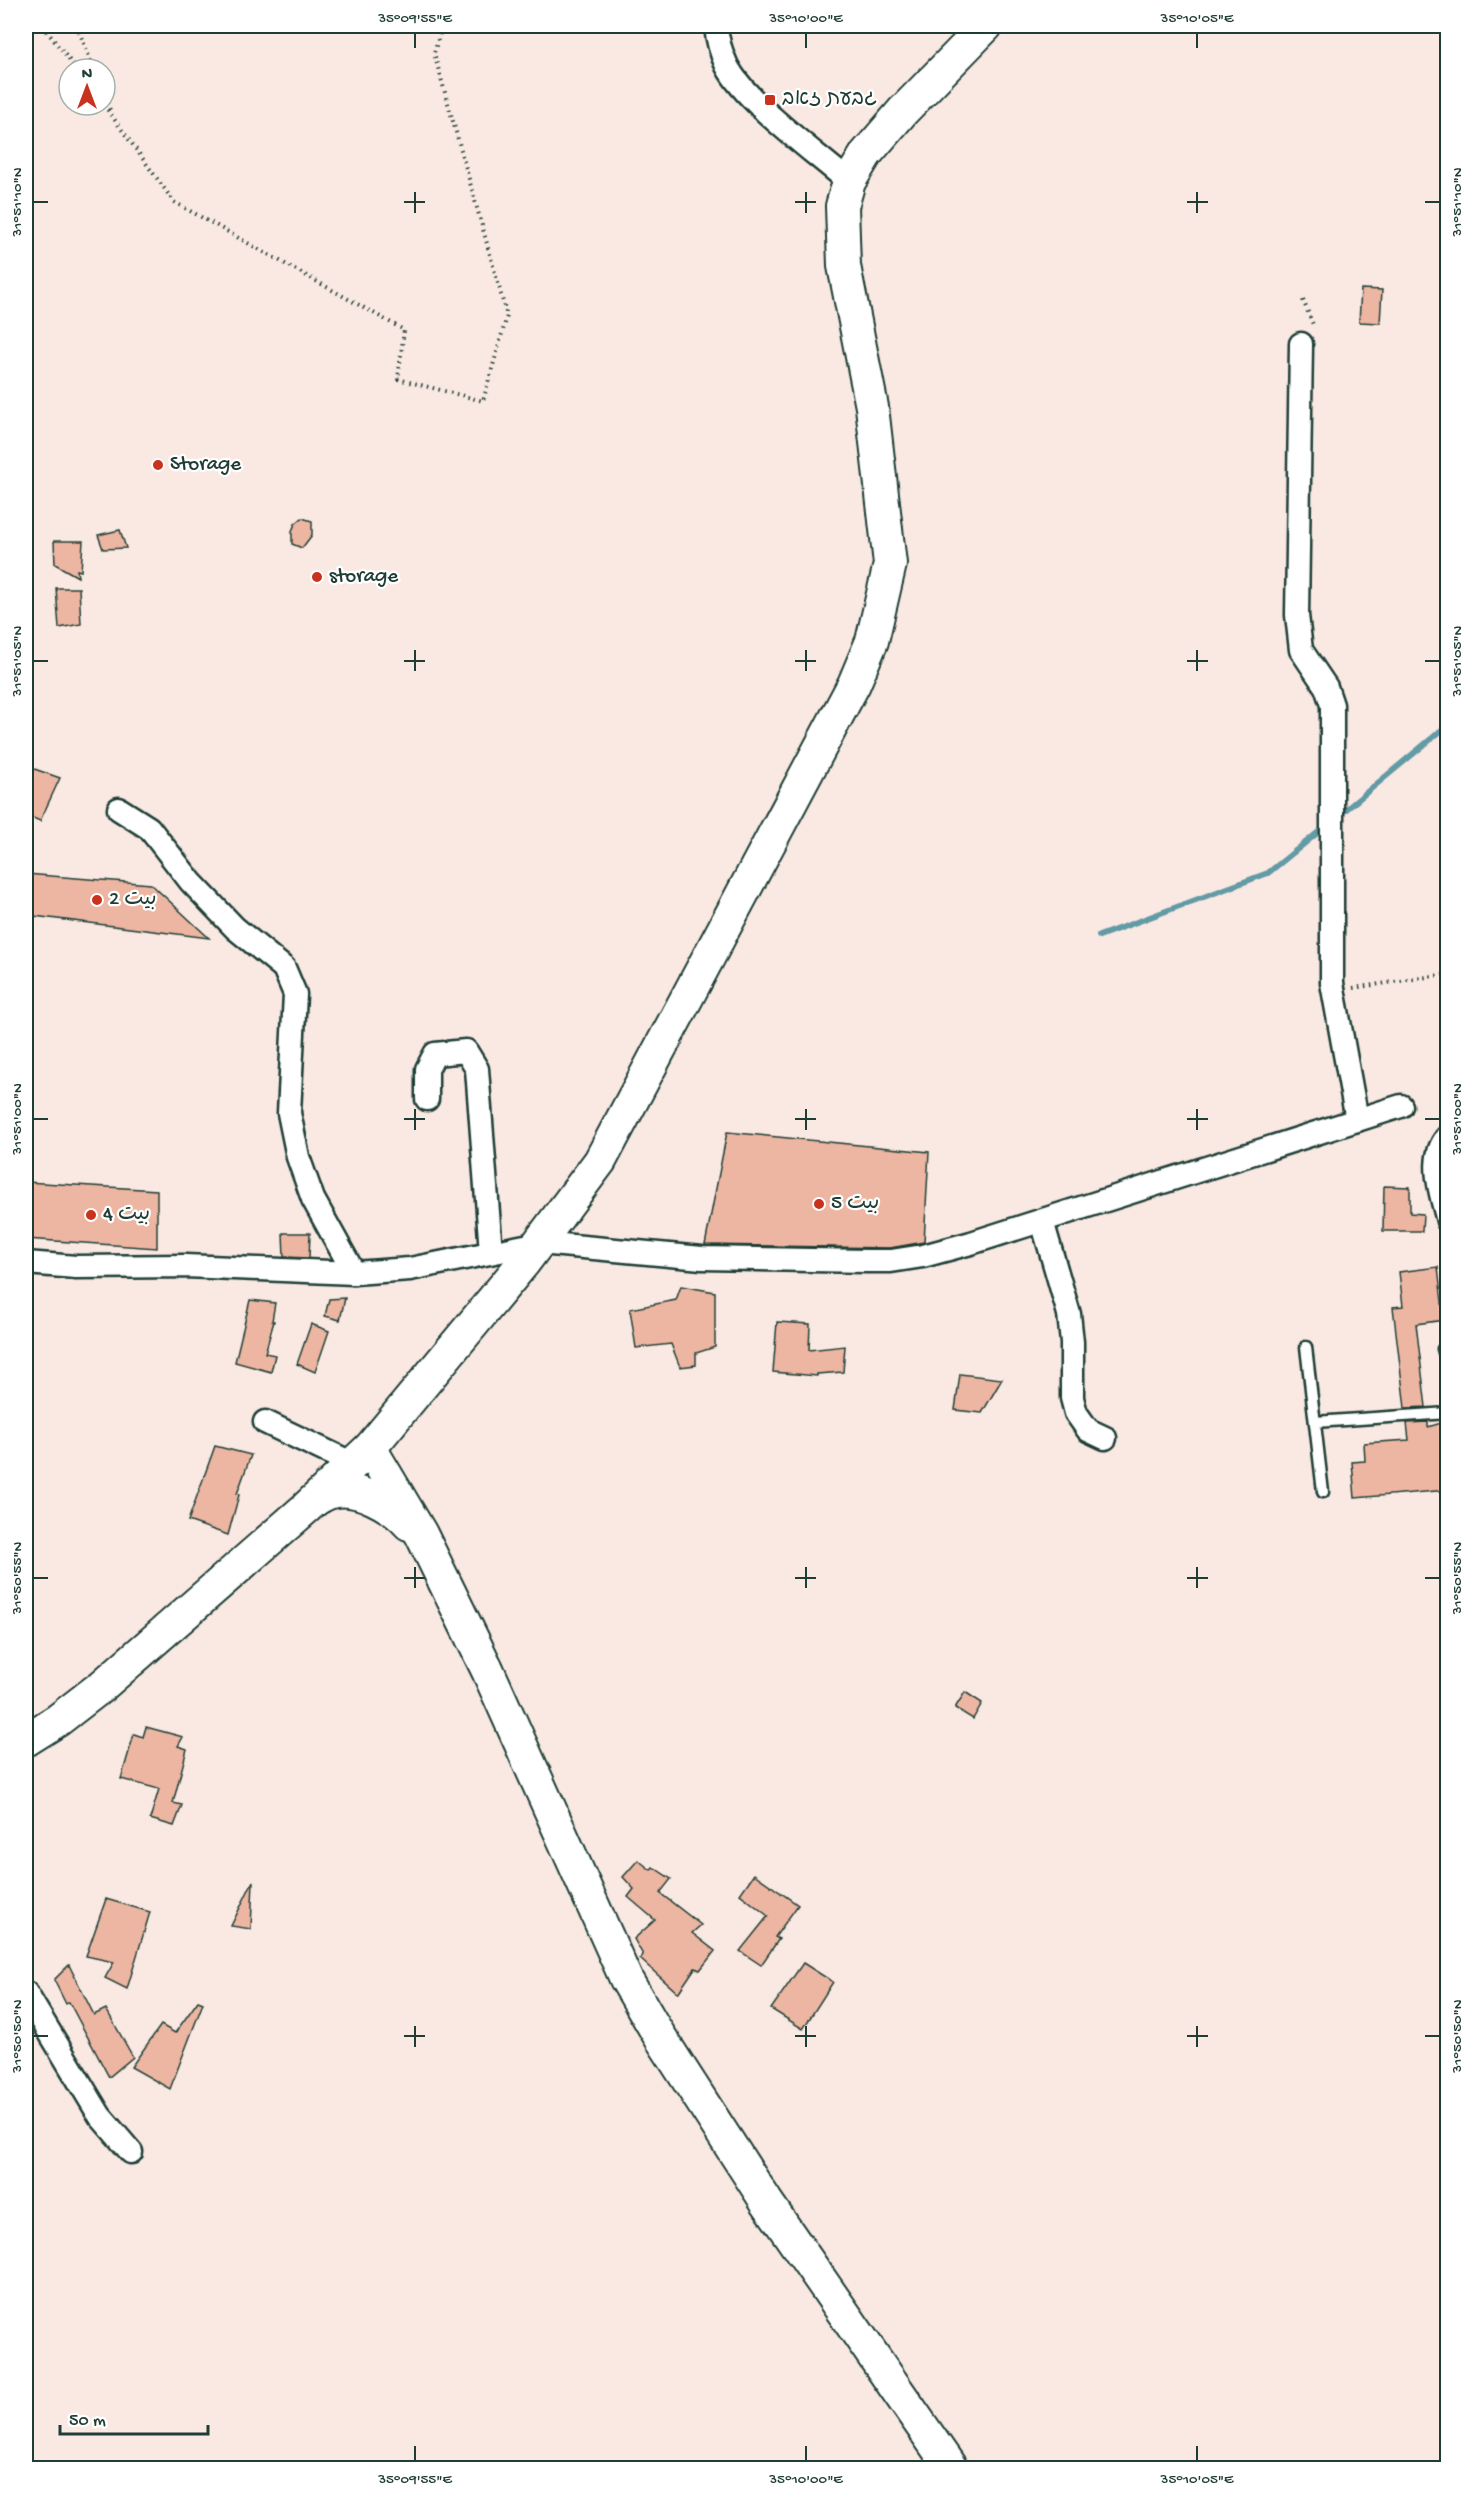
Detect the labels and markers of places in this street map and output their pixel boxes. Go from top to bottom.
place label: גבעת זאב [782,88,877,113]
marker: גבעת זאב [763,93,777,107]
place label: Storage [170,453,242,478]
marker: Storage [151,458,165,472]
place label: storage [329,565,399,590]
marker: storage [310,570,324,584]
place label: بيت 2 [109,888,157,913]
marker: بيت 2 [90,893,104,907]
place label: بيت 5 [831,1192,879,1217]
marker: بيت 5 [812,1197,826,1211]
place label: بيت 4 [103,1203,150,1228]
marker: بيت 4 [84,1208,98,1222]

